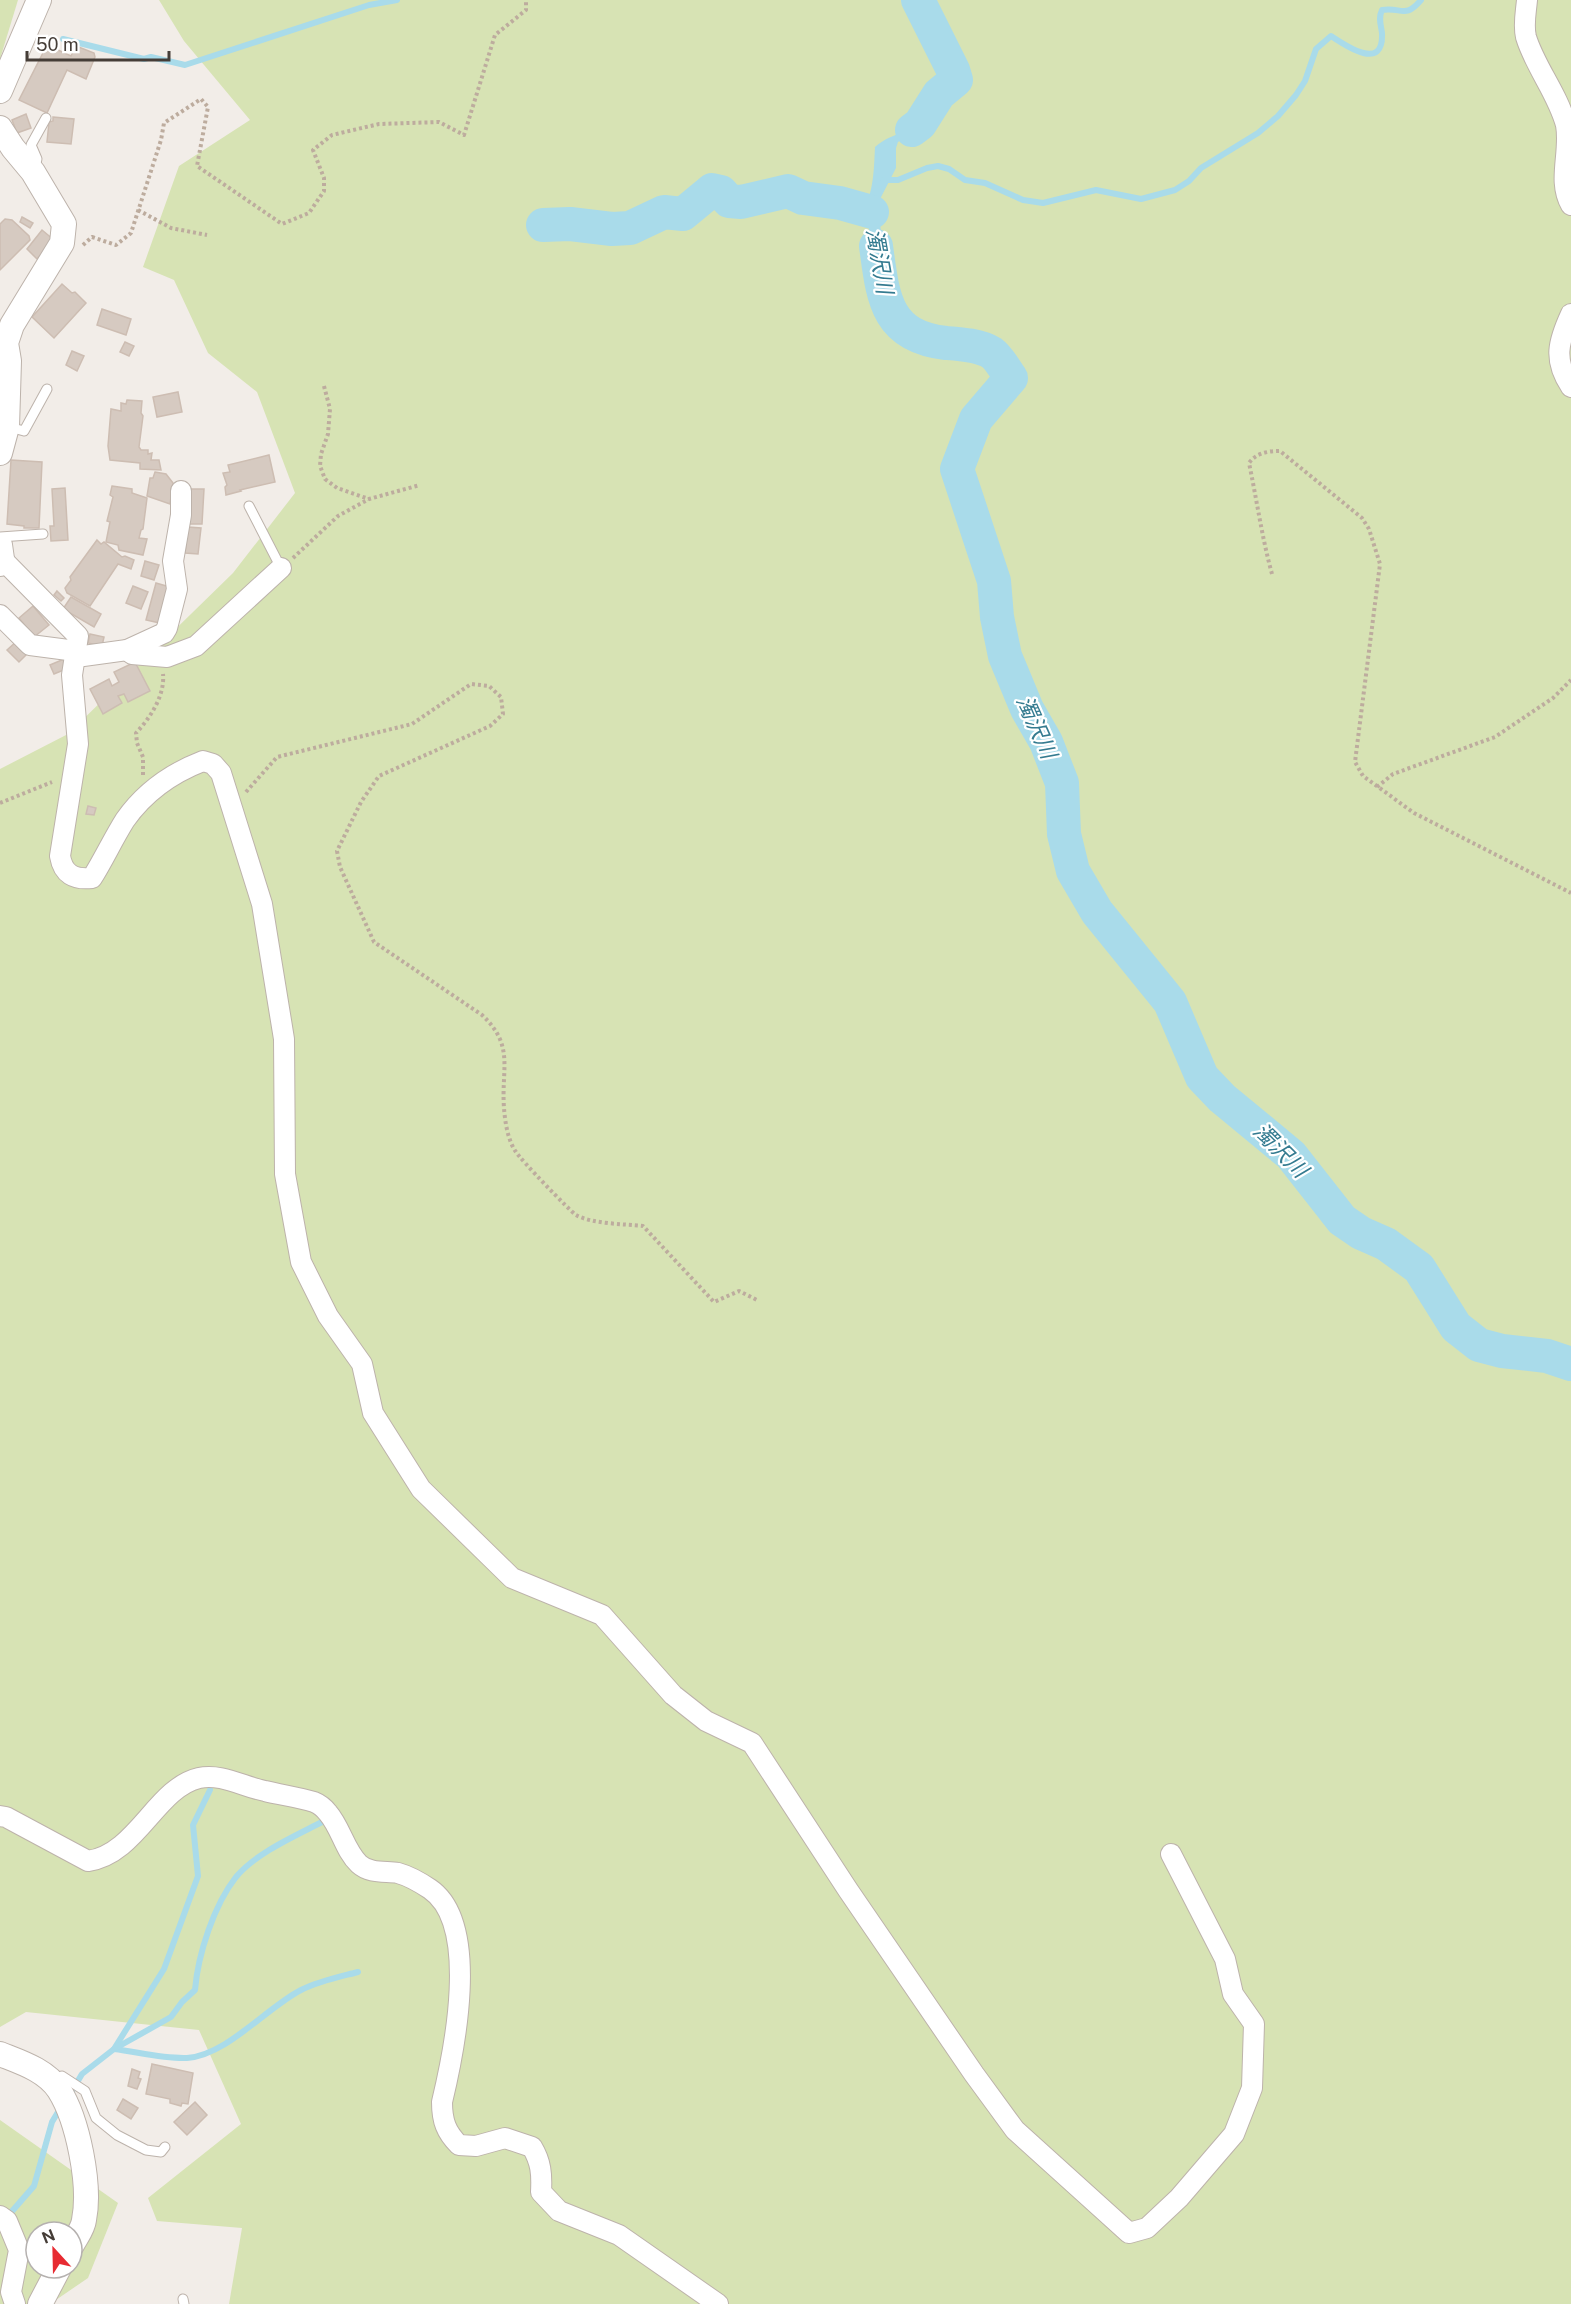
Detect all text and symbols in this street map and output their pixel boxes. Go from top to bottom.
scale bar [27,24,170,62]
text: 50 m [36,34,79,55]
water label: 濁沢川 [861,226,899,298]
water label: 濁沢川 [1012,692,1063,764]
water label: 濁沢川 [1248,1117,1315,1184]
north arrow [24,2220,84,2280]
text: N [39,2225,58,2248]

